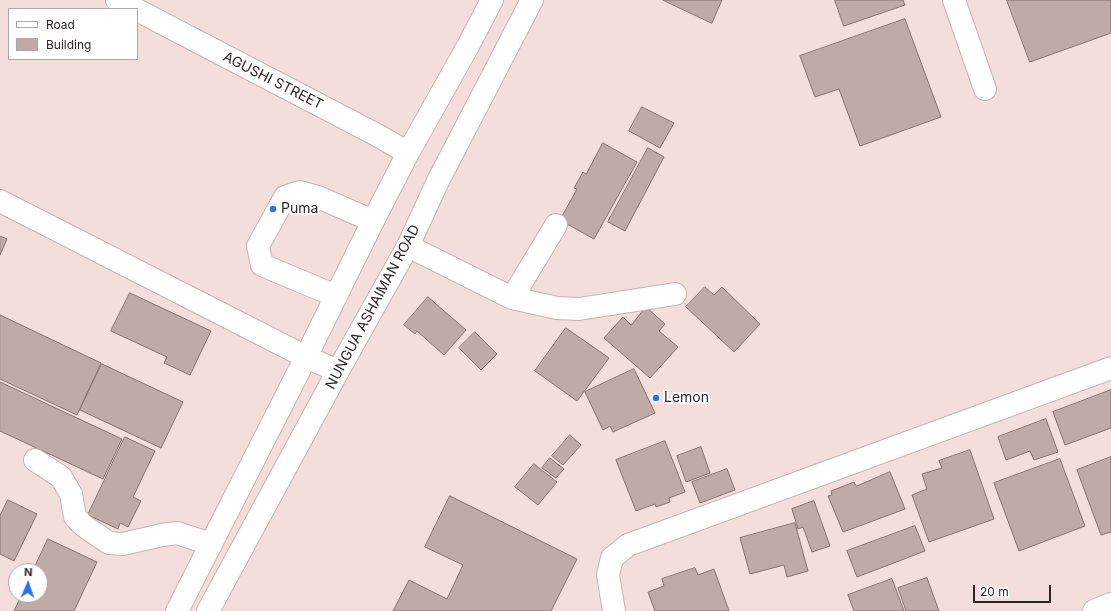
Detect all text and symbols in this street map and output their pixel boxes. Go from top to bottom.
legend [8,8,138,60]
text: Road [46,17,75,32]
text: Building [46,37,91,52]
street label: AGUSHI STREET [220,49,326,113]
place label: Puma [281,201,318,217]
marker: Puma [268,204,278,214]
street label: NUNGUA ASHAIMAN ROAD [322,222,424,392]
place label: Lemon [664,390,709,406]
marker: Lemon [651,393,661,403]
north arrow [8,563,48,603]
text: N [24,565,33,579]
scale bar [975,577,1053,603]
text: 20 m [980,584,1009,599]

